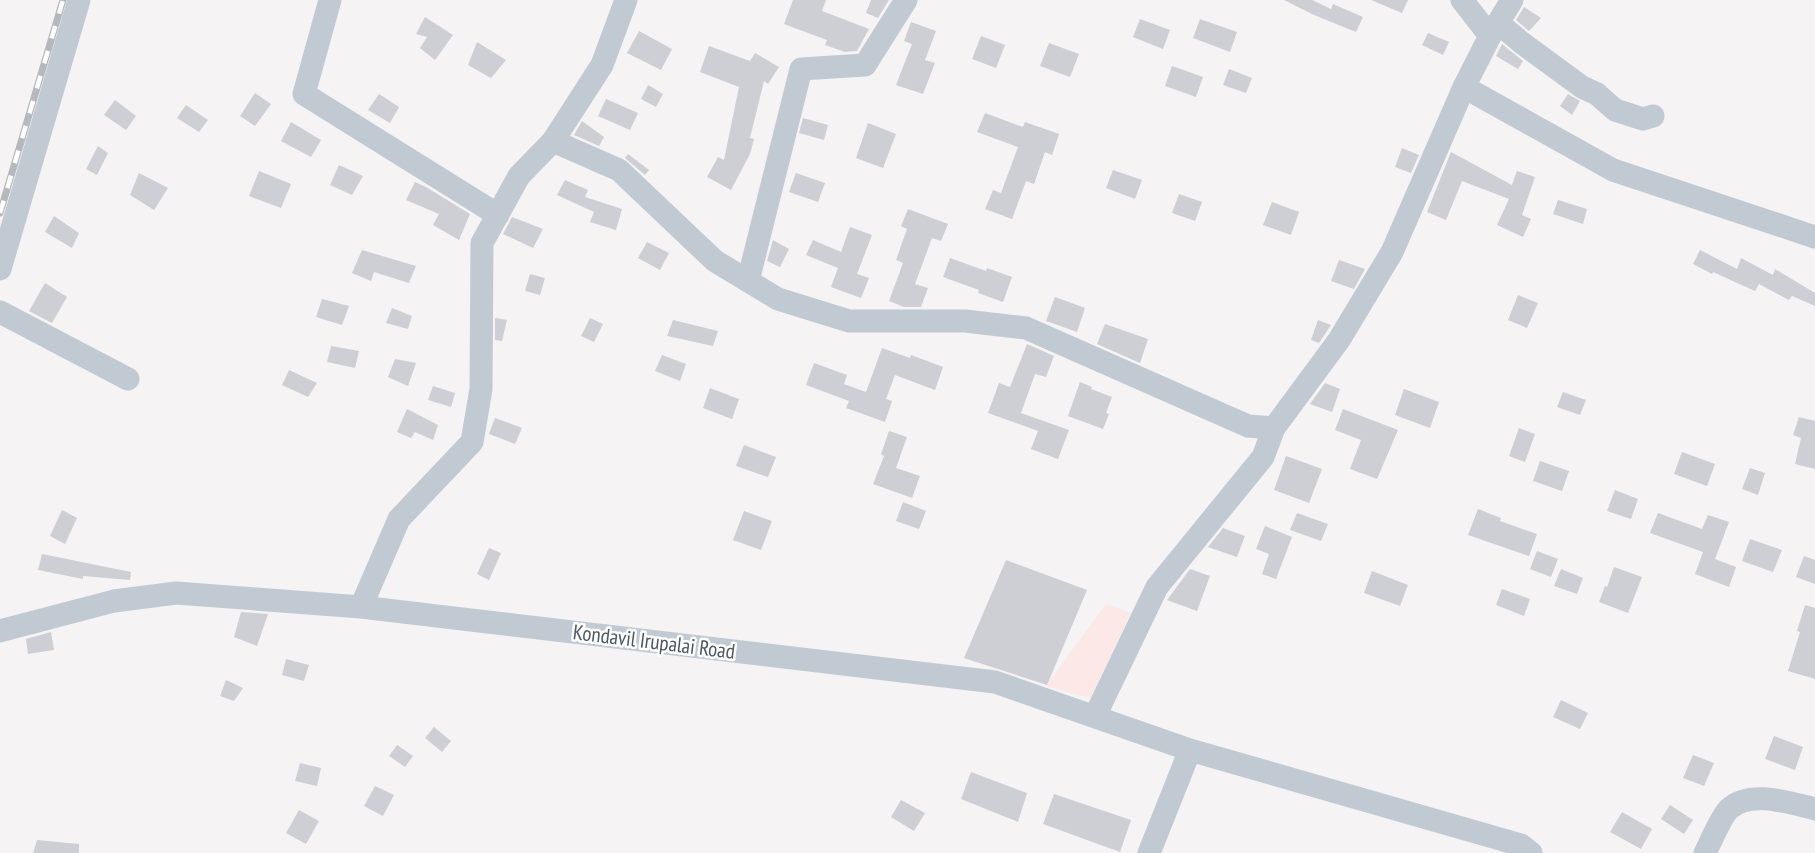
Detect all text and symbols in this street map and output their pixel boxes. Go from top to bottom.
street label: Kondavil Irupalai Road [572,618,736,665]

